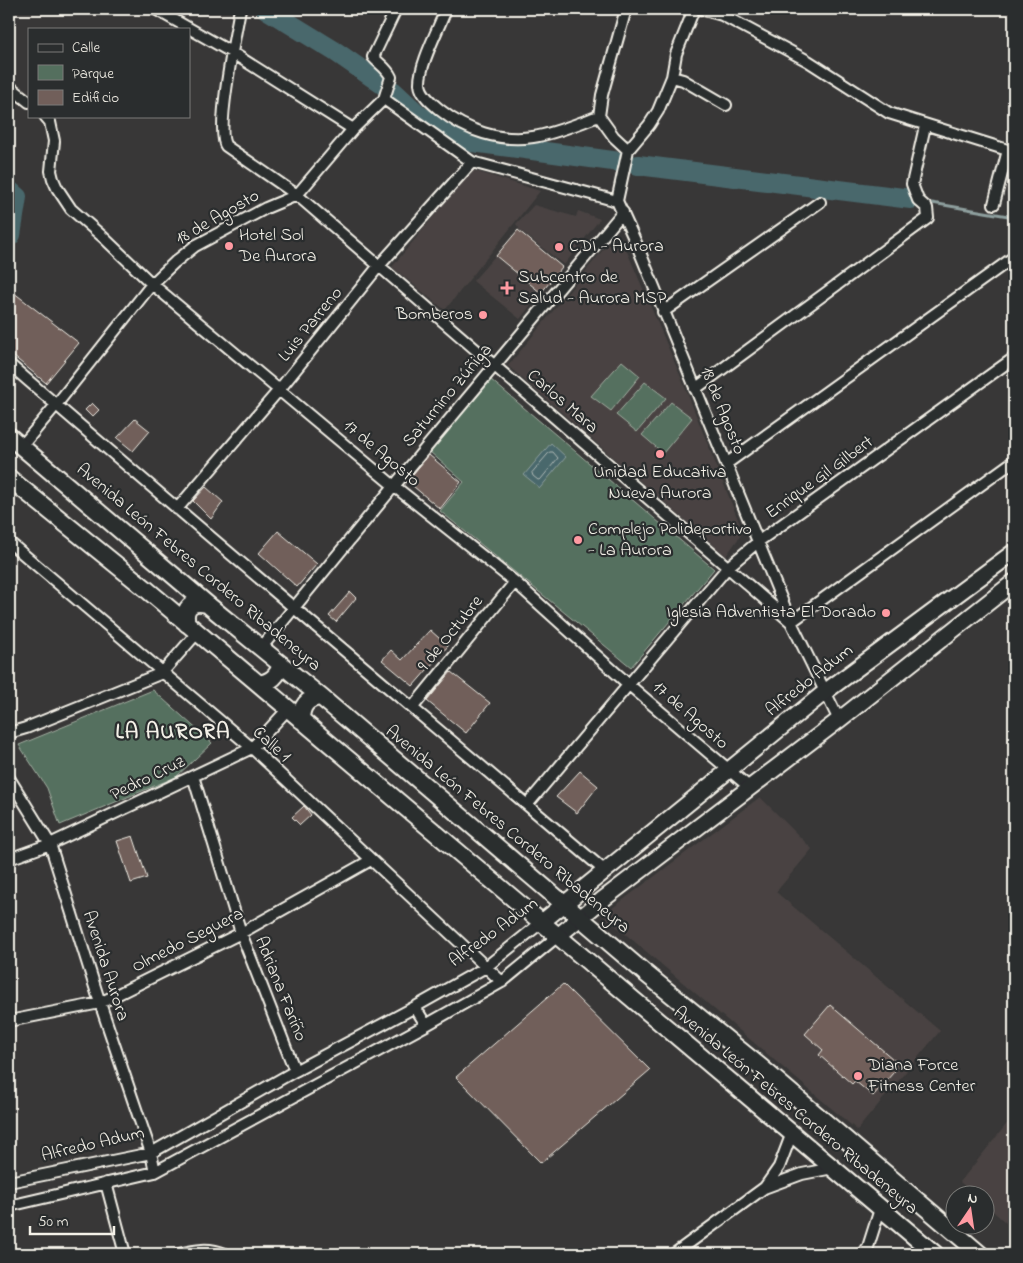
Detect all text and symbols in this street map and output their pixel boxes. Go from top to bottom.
legend [28,28,190,118]
text: Calle [72,37,100,59]
text: Parque [72,63,114,85]
text: Edificio [72,87,119,109]
street label: 18 de Agosto [171,184,265,253]
place label: Hotel Sol De Aurora [238,223,316,270]
place label: CDI - Aurora [569,234,664,260]
marker: Hotel Sol De Aurora [223,240,235,252]
marker: CDI - Aurora [553,241,565,253]
place label: Subcentro de Salud - Aurora MSP [518,265,667,312]
marker: Subcentro de Salud - Aurora MSP [500,281,514,295]
street label: Luis Parreno [272,282,350,368]
place label: Bomberos [395,302,473,328]
marker: Bomberos [477,309,489,321]
street label: Saturnino Zúñiga [397,338,500,454]
street label: 18 de Agosto [692,363,751,459]
street label: Carlos Mara [521,364,603,440]
street label: 17 de Agosto [336,414,425,495]
street label: Enrique Gil Gilbert [761,430,879,526]
marker: Unidad Educativa Nueva Aurora [654,448,666,460]
street label: Avenida León Febres Cordero Ribadeneyra [70,458,326,678]
place label: Unidad Educativa Nueva Aurora [594,460,726,507]
place label: Complejo Polideportivo - La Aurora [588,517,752,564]
marker: Complejo Polideportivo - La Aurora [572,534,584,546]
street label: 9 de Octubre [412,589,491,678]
place label: Iglesia Adventista El Dorado [667,600,876,627]
marker: Iglesia Adventista El Dorado [880,607,892,619]
street label: Alfredo Adum [761,638,859,724]
street label: 17 de Agosto [646,676,734,757]
district label: LA AURORA [116,717,230,749]
street label: Avenida León Febres Cordero Ribadeneyra [379,720,635,940]
street label: Calle 1 [246,721,296,770]
street label: Pedro Cruz [106,750,190,808]
street label: Alfredo Adum [444,892,544,974]
street label: Olmedo Seguera [128,902,249,981]
street label: Avenida Aurora [75,907,135,1025]
street label: Adriana Fariño [247,933,313,1045]
street label: Avenida León Febres Cordero Ribadeneyra [667,1001,923,1221]
place label: Diana Force Fitness Center [867,1053,976,1100]
marker: Diana Force Fitness Center [852,1070,864,1082]
street label: Alfredo Adum [39,1121,147,1169]
north arrow [946,1186,996,1236]
text: N [966,1188,980,1210]
scale bar [30,1203,114,1235]
text: 50 m [38,1211,69,1233]

